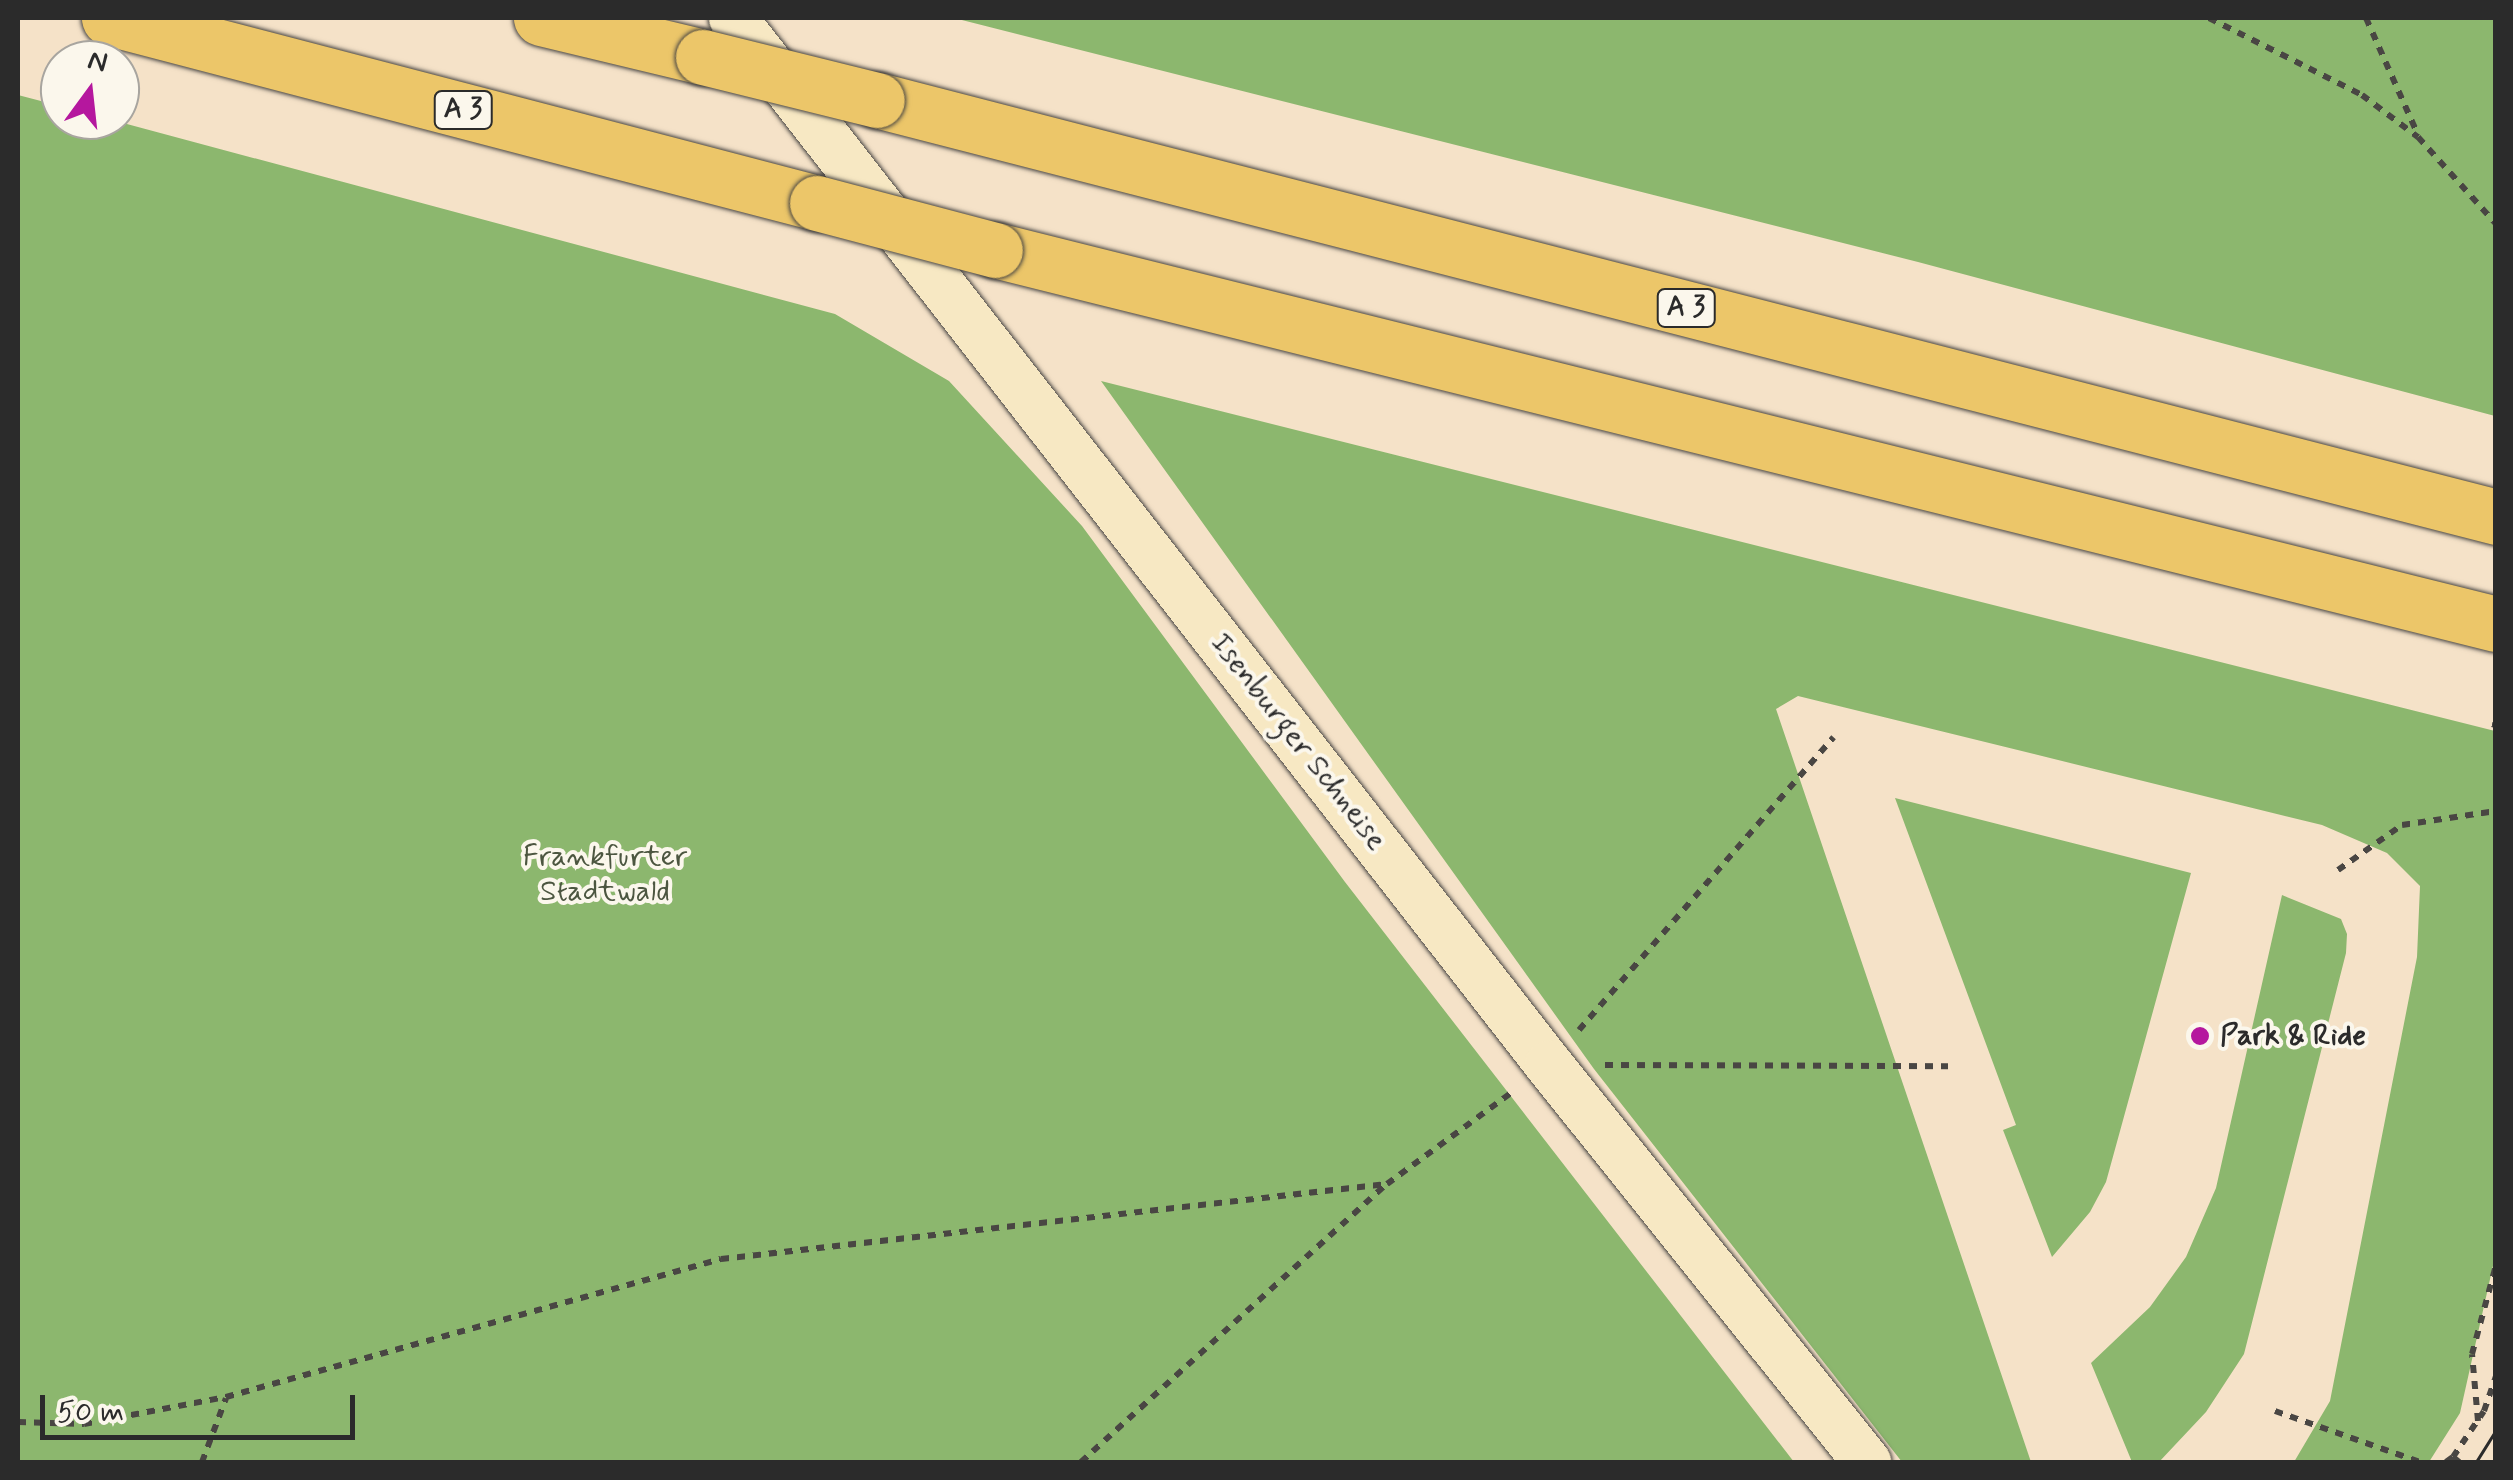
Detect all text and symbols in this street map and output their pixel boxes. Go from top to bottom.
north arrow [40,40,140,140]
text: N [84,42,111,83]
road number: A 3 [433,87,493,133]
road number: A 3 [1656,285,1716,331]
street label: Isenburger Schneise [1202,626,1394,858]
park label: Frankfurter Stadtwald [523,839,687,910]
place label: Park & Ride [2220,1018,2366,1054]
marker: Park & Ride [2189,1025,2211,1047]
scale bar [45,1375,360,1437]
text: 50 m [57,1393,124,1432]

